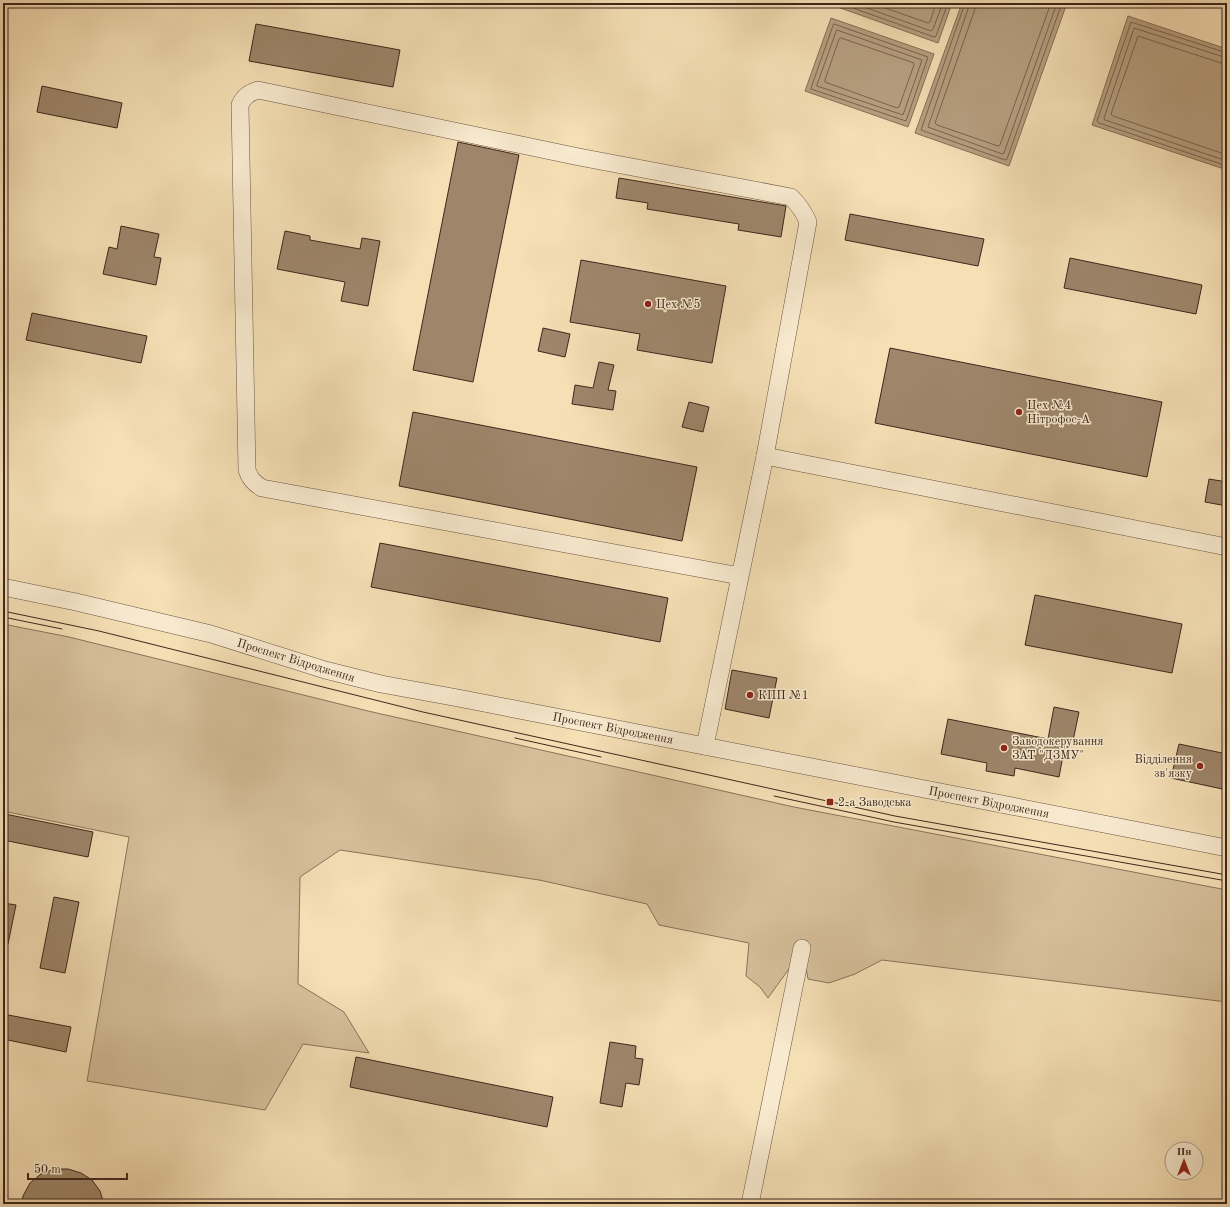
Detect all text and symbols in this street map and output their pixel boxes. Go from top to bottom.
place label: Цех №5 [656,298,701,311]
marker: Цех №5 [643,299,653,309]
place label: Цех №4 Нітрофос-А [1027,400,1090,426]
marker: Цех №4 Нітрофос-А [1014,407,1024,417]
street label: Проспект Відродження [235,636,356,685]
marker: КПП №1 [745,690,755,700]
place label: КПП №1 [758,690,809,702]
street label: Проспект Відродження [551,710,674,747]
place label: Заводокерування ЗАТ "ДЗМУ" [1012,736,1104,762]
marker: Заводокерування ЗАТ "ДЗМУ" [999,743,1009,753]
place label: Відділення зв'язку [1135,753,1193,780]
marker: Відділення зв'язку [1195,761,1205,771]
street label: Проспект Відродження [927,784,1050,821]
marker: 2-а Заводська [825,797,835,807]
place label: 2-а Заводська [838,797,912,809]
north arrow [1164,1141,1204,1181]
text: Пн [1176,1147,1192,1158]
scale bar [28,1155,127,1181]
text: 50 m [34,1163,61,1176]

